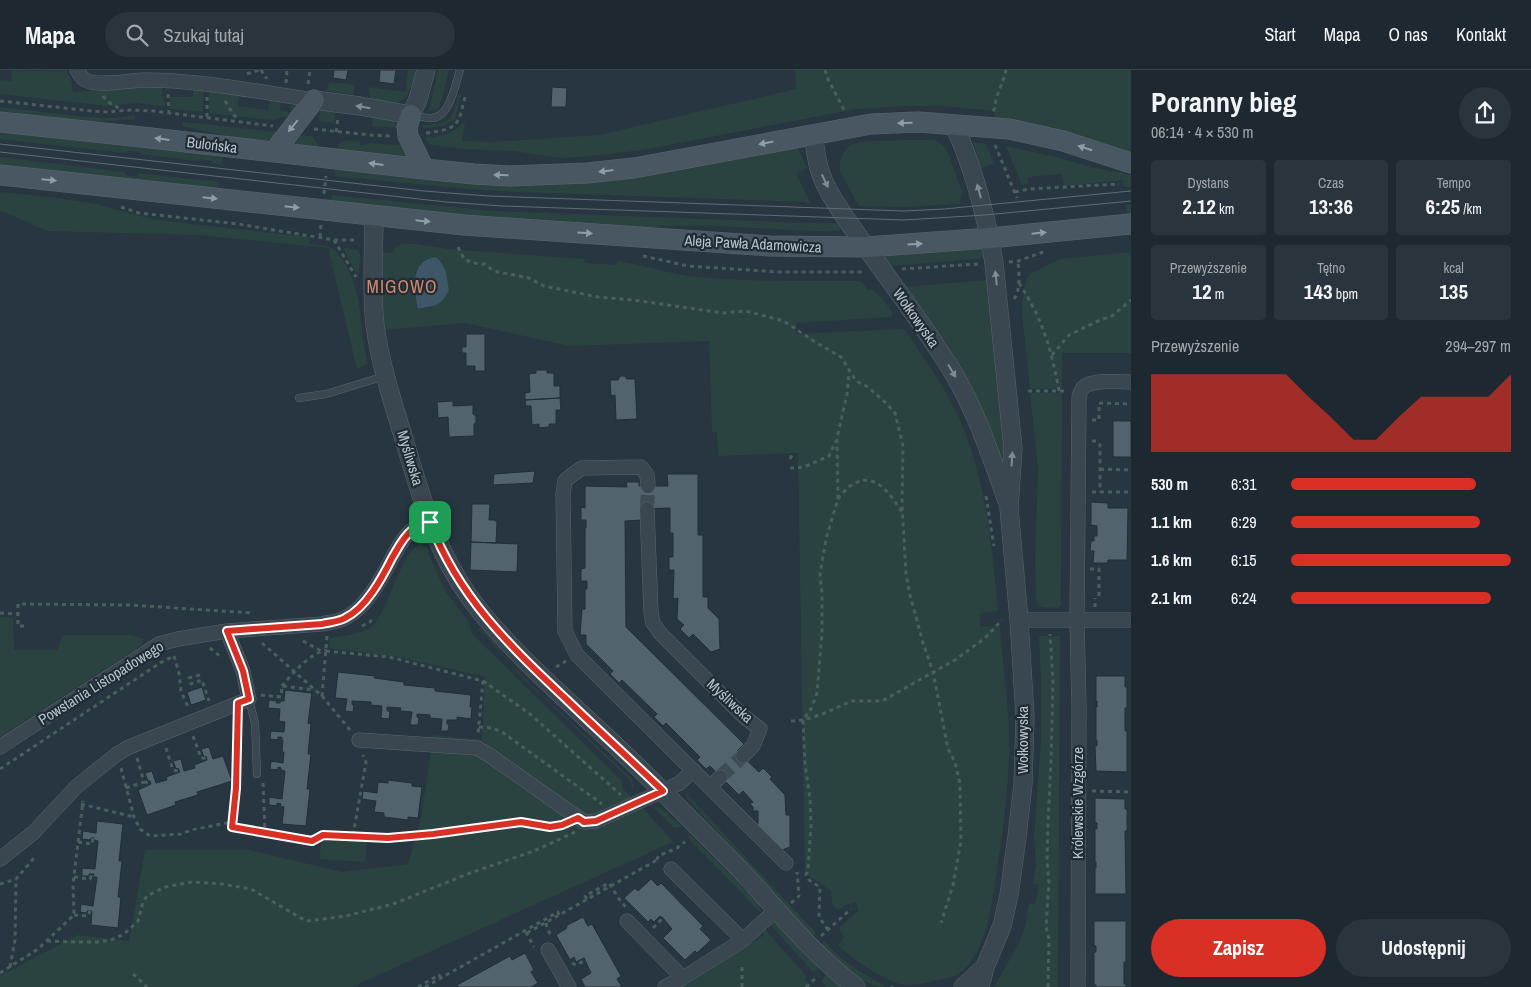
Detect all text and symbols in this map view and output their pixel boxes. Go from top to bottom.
search box [105,12,455,57]
text: Mapa [25,19,75,51]
icon: search [123,21,151,49]
text: Szukaj tutaj [163,22,244,48]
text: Start [1264,22,1296,47]
text: Mapa [1324,22,1361,47]
text: O nas [1389,22,1428,47]
text: Kontakt [1456,22,1506,47]
text: Poranny bieg [1151,83,1296,121]
button: share [1459,87,1511,139]
one-way arrow [355,102,371,110]
one-way arrow [288,119,299,132]
one-way arrow [897,119,913,127]
text: 06:14 · 4 × 530 m [1151,121,1254,143]
street label: Bulońska [186,131,239,158]
one-way arrow [154,135,170,143]
one-way arrow [758,139,773,147]
one-way arrow [1077,144,1092,151]
one-way arrow [368,160,384,168]
one-way arrow [597,167,613,175]
one-way arrow [493,171,509,179]
one-way arrow [821,174,829,188]
text: Dystans [1188,174,1229,192]
text: Czas [1318,174,1344,192]
text: Tempo [1436,174,1471,192]
one-way arrow [41,176,57,184]
one-way arrow [974,183,982,198]
text: 2.12 [1182,192,1216,221]
text: 13:36 [1309,192,1353,221]
text: 6:25 [1426,192,1460,221]
one-way arrow [202,194,218,202]
text: km [1216,200,1234,218]
text: /km [1460,200,1482,218]
one-way arrow [284,203,300,211]
one-way arrow [415,217,431,225]
street label: Aleja Pawła Adamowicza [683,229,822,258]
one-way arrow [1031,229,1047,237]
one-way arrow [577,230,593,238]
one-way arrow [907,239,923,247]
text: Przewyższenie [1170,259,1247,277]
text: Tętno [1317,259,1345,277]
text: kcal [1443,259,1464,277]
one-way arrow [992,269,1000,285]
district label: MIGOWO [367,274,437,299]
text: 12 [1192,277,1212,306]
text: 143 [1304,277,1333,306]
text: 135 [1439,277,1468,306]
street label: Wołkowyska [888,284,945,352]
text: m [1212,285,1224,303]
text: bpm [1333,285,1358,303]
text: Przewyższenie [1151,335,1239,357]
text: 294–297 m [1445,335,1511,357]
one-way arrow [947,365,957,378]
street label: Myśliwska [392,428,429,488]
one-way arrow [1009,451,1017,467]
text: 530 m [1151,473,1188,495]
text: 6:31 [1231,473,1257,495]
pin [409,501,451,543]
icon: arrive [416,508,444,536]
text: 1.1 km [1151,511,1192,533]
text: 6:29 [1231,511,1257,533]
text: 1.6 km [1151,549,1192,571]
text: 6:15 [1231,549,1257,571]
text: 2.1 km [1151,587,1192,609]
text: 6:24 [1231,587,1257,609]
street label: Powstania Listopadowego [34,635,168,730]
street label: Myśliwska [702,674,758,728]
street label: Wołkowyska [1012,706,1033,774]
street label: Królewskie Wzgórze [1067,747,1088,859]
button: Zapisz [1151,919,1326,977]
button: Udostępnij [1336,919,1511,977]

